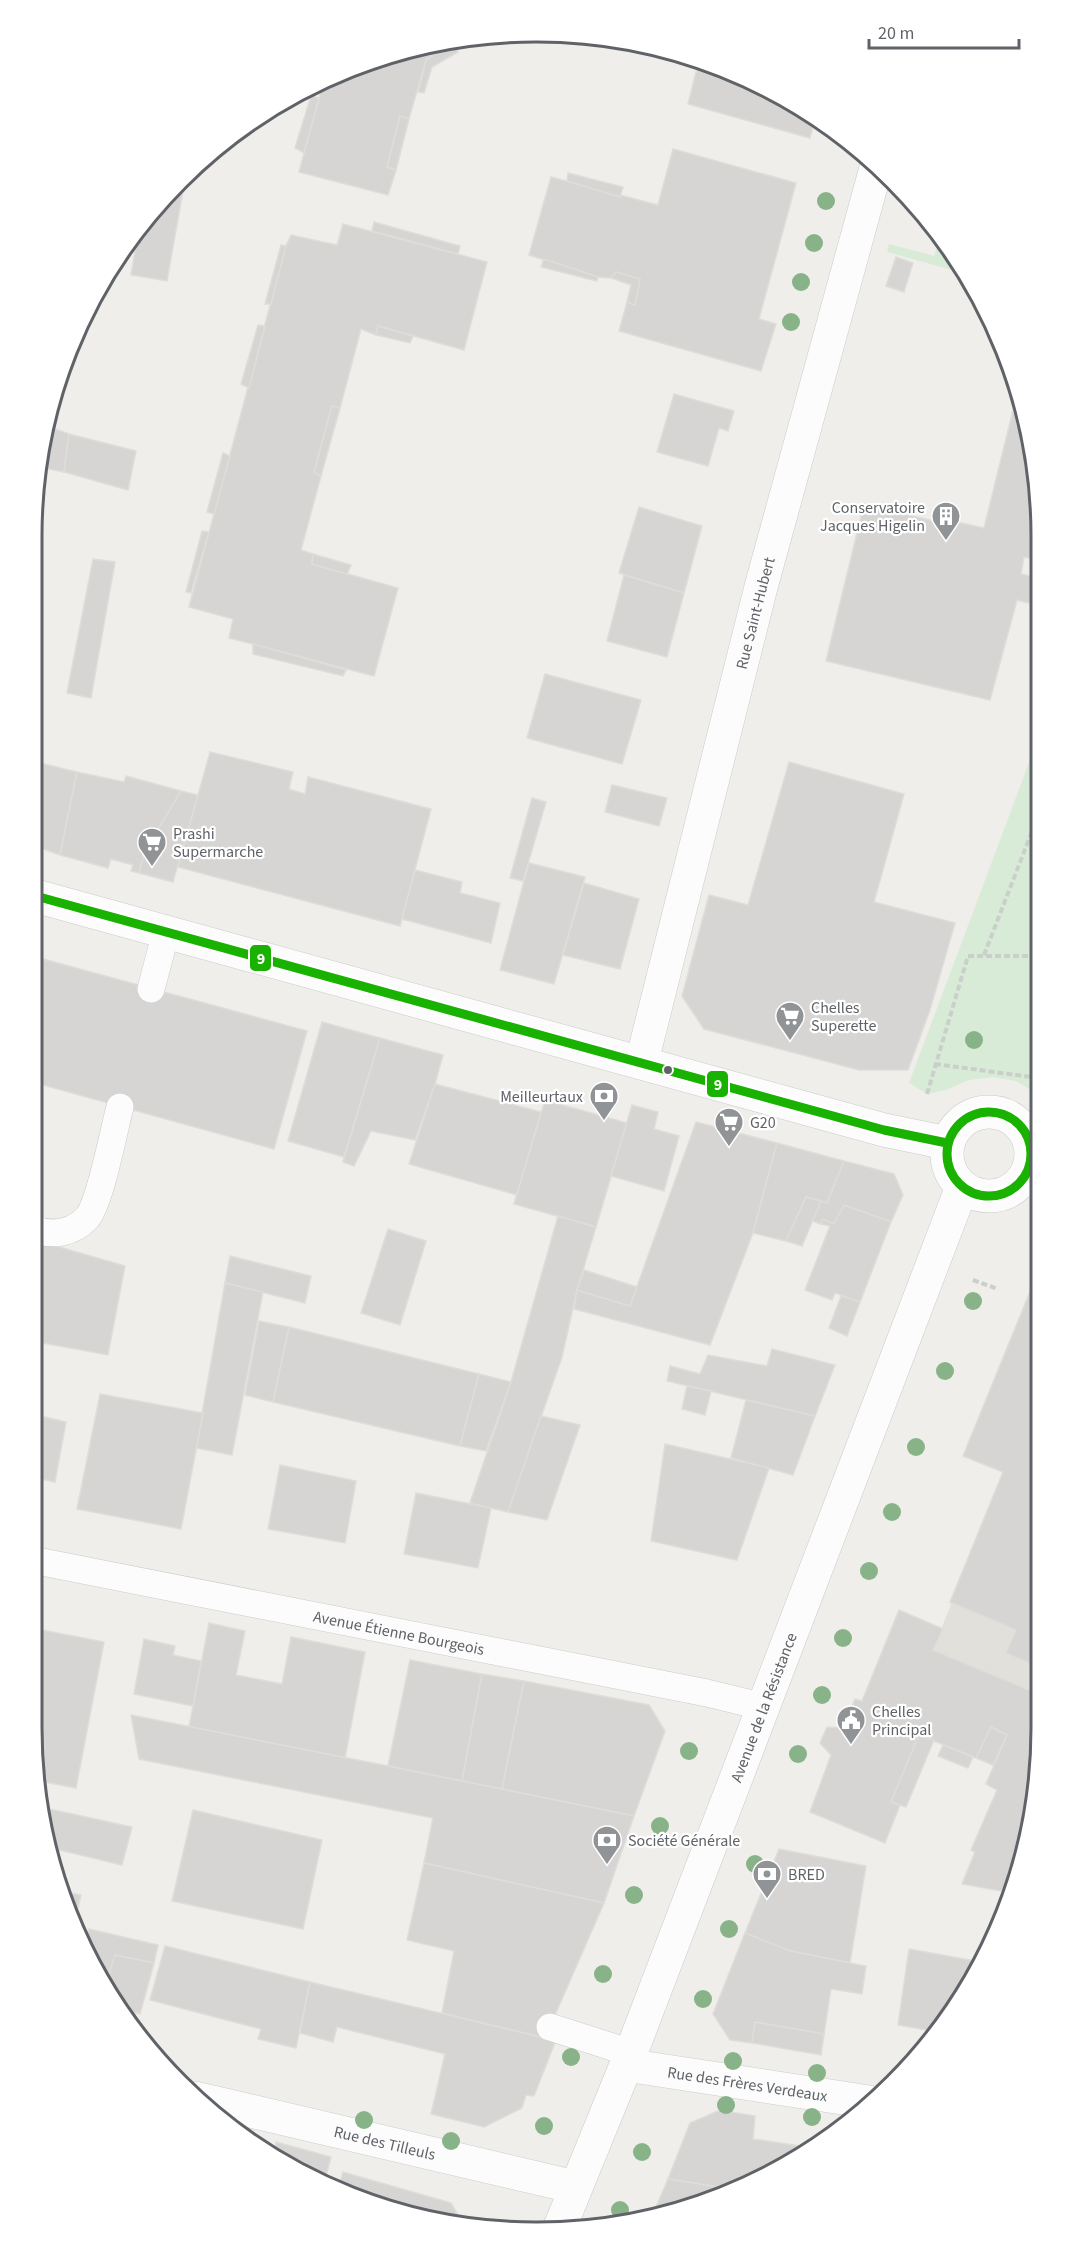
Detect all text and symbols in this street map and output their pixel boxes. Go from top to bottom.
scale bar [869,12,1019,50]
text: 20 m [878,21,914,46]
place label: Conservatoire Jacques Higelin [820,497,925,537]
building icon: Conservatoire Jacques Higelin [930,500,962,542]
street label: Rue Saint-Hubert [731,554,781,672]
place label: Prashi Supermarche [173,823,263,863]
supermarket icon: Prashi Supermarche [136,826,168,868]
line badge: 9 [249,944,272,972]
text: 9 [257,948,265,970]
place label: Chelles Superette [811,997,877,1037]
supermarket icon: Chelles Superette [774,1000,806,1042]
unlabelled marker [662,1064,674,1076]
line badge: 9 [706,1070,729,1098]
text: 9 [714,1074,722,1096]
bank icon: Meilleurtaux [588,1080,620,1122]
place label: Meilleurtaux [500,1086,583,1108]
supermarket icon: G20 [713,1106,745,1148]
place label: G20 [750,1112,776,1134]
street label: Avenue Étienne Bourgeois [311,1606,486,1661]
street label: Avenue de la Résistance [725,1630,803,1786]
place label: Chelles Principal [872,1701,931,1741]
public building icon: Chelles Principal [835,1704,867,1746]
bank icon: Société Générale [591,1824,623,1866]
place label: Société Générale [628,1830,740,1852]
bank icon: BRED [751,1858,783,1900]
place label: BRED [788,1864,825,1886]
street label: Rue des Frères Verdeaux [666,2061,829,2108]
street label: Rue des Tilleuls [332,2121,438,2166]

